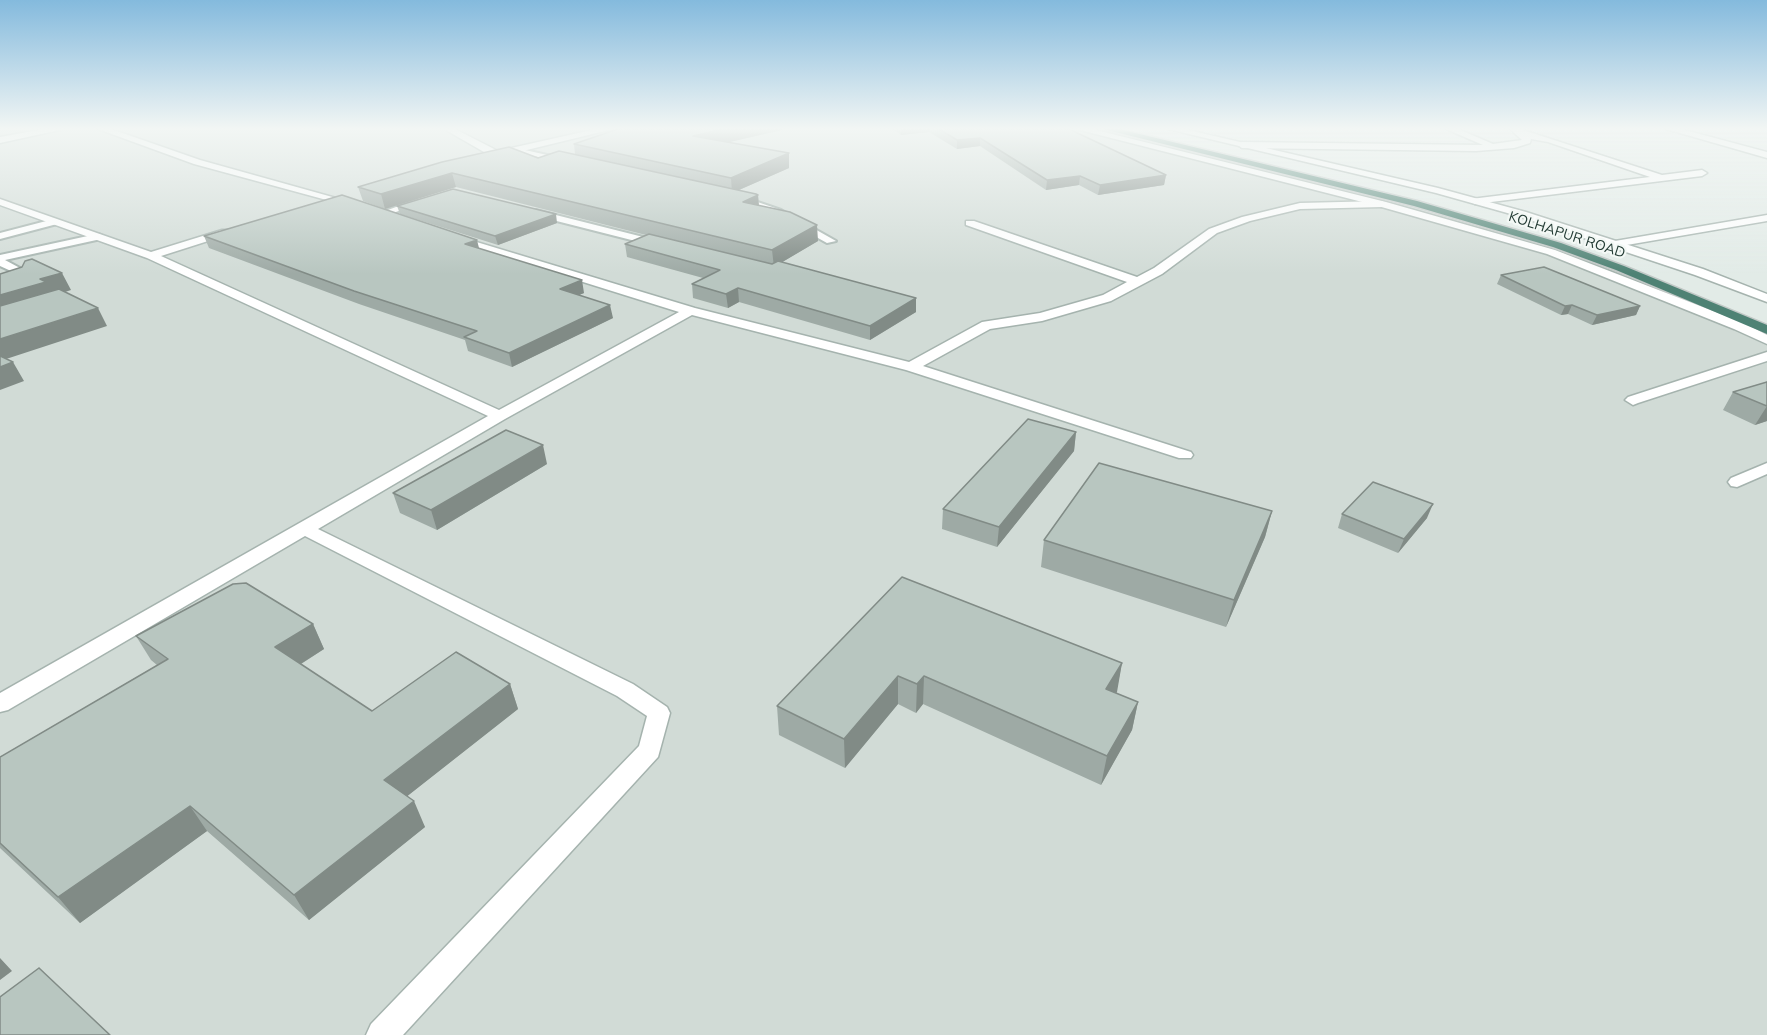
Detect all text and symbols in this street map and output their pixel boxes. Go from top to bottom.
street label: KOLHAPUR ROAD [1507,208,1627,262]

